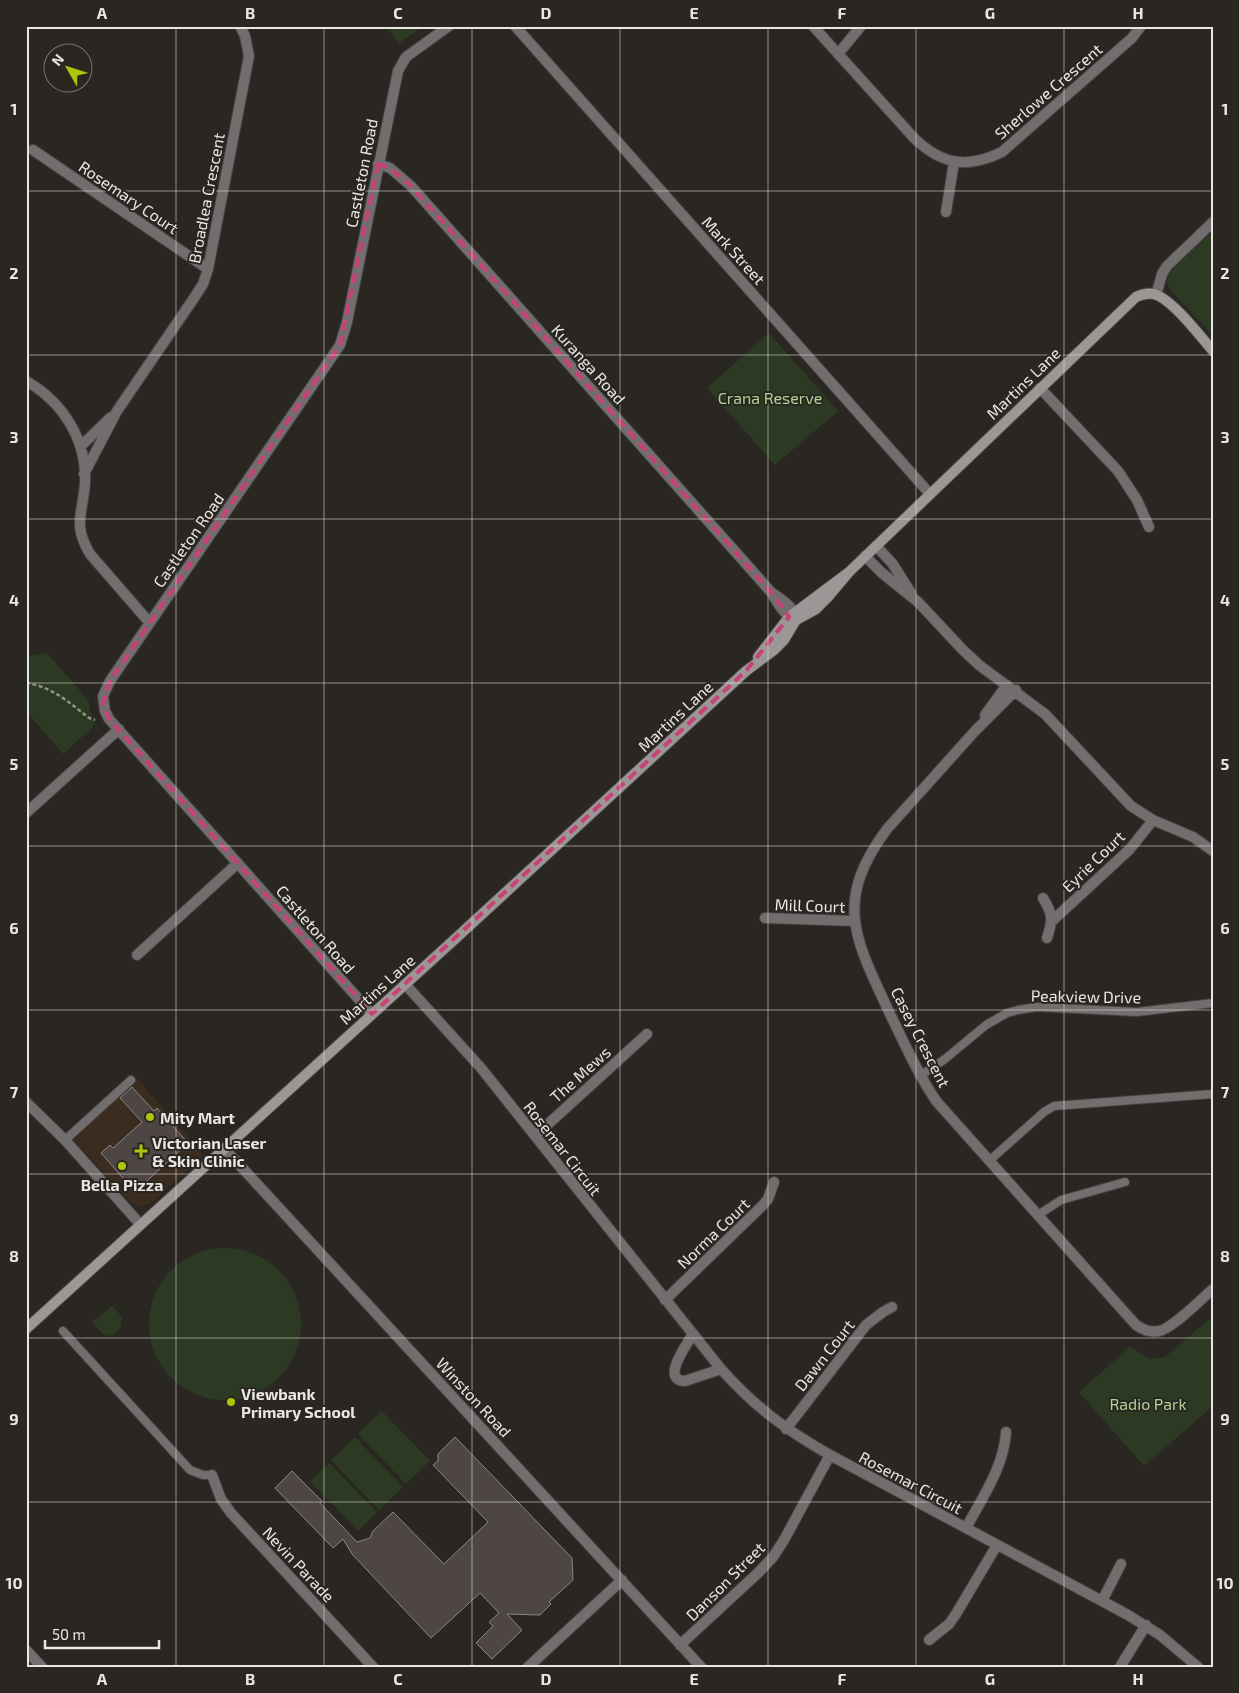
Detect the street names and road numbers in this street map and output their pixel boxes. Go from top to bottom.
street label: Sherlowe Crescent [990,39,1106,143]
street label: Castleton Road [341,117,381,229]
street label: Broadlea Crescent [184,131,228,265]
street label: Rosemary Court [75,157,183,237]
street label: Mark Street [698,212,770,288]
street label: Kuranga Road [548,320,630,408]
street label: Martins Lane [982,343,1064,423]
street label: Castleton Road [149,489,227,591]
street label: Martins Lane [634,677,716,755]
street label: Eyrie Court [1058,826,1128,896]
street label: Castleton Road [273,881,359,977]
street label: Mill Court [774,894,846,916]
street label: Martins Lane [335,950,419,1028]
street label: Casey Crescent [888,984,954,1090]
street label: Peakview Drive [1031,986,1141,1006]
street label: The Mews [546,1042,614,1106]
street label: Rosemar Circuit [520,1097,606,1199]
street label: Norma Court [673,1194,753,1272]
street label: Dawn Court [790,1316,858,1394]
street label: Winston Road [432,1353,516,1441]
street label: Rosemar Circuit [856,1447,966,1517]
street label: Nevin Parade [259,1522,339,1606]
street label: Danson Street [682,1538,768,1624]

